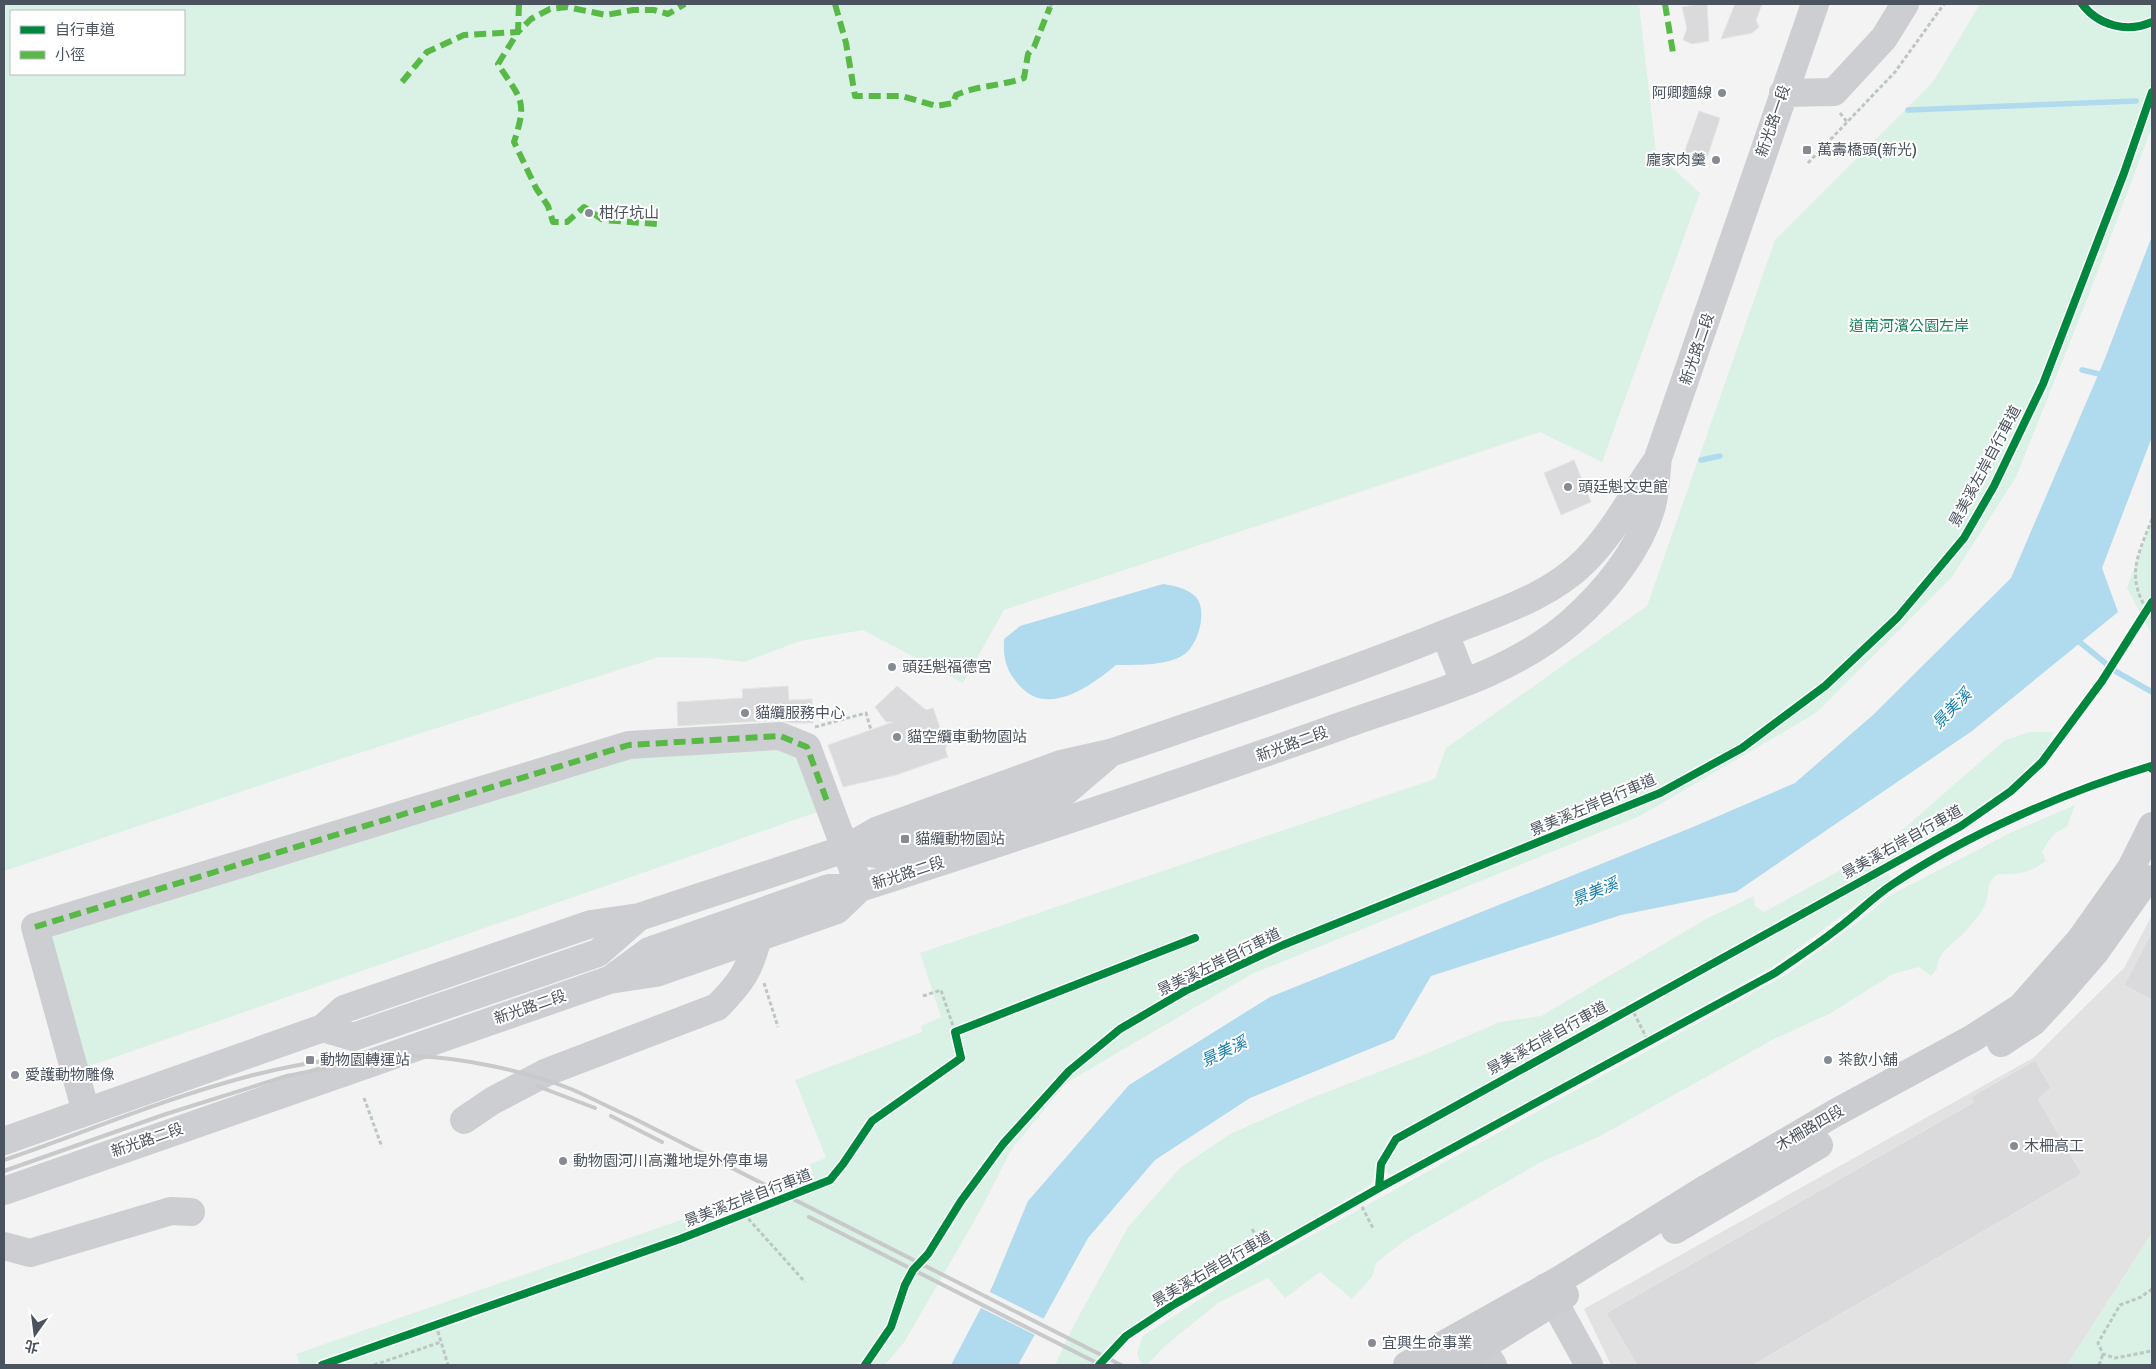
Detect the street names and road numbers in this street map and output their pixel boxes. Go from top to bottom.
street label: 新光路一段 [1752,83,1794,159]
street label: 新光路二段 [1676,311,1718,387]
street label: 景美溪左岸自行車道 [1945,402,2025,530]
street label: 新光路二段 [1254,723,1330,765]
street label: 景美溪左岸自行車道 [1527,770,1659,840]
street label: 景美溪右岸自行車道 [1839,801,1965,883]
street label: 新光路二段 [870,853,946,893]
street label: 景美溪左岸自行車道 [1154,924,1284,1000]
street label: 新光路二段 [492,986,568,1028]
street label: 景美溪右岸自行車道 [1484,997,1610,1079]
street label: 木柵路四段 [1773,1101,1847,1155]
street label: 新光路二段 [109,1119,185,1161]
street label: 景美溪左岸自行車道 [682,1165,814,1231]
street label: 景美溪右岸自行車道 [1149,1227,1275,1311]

